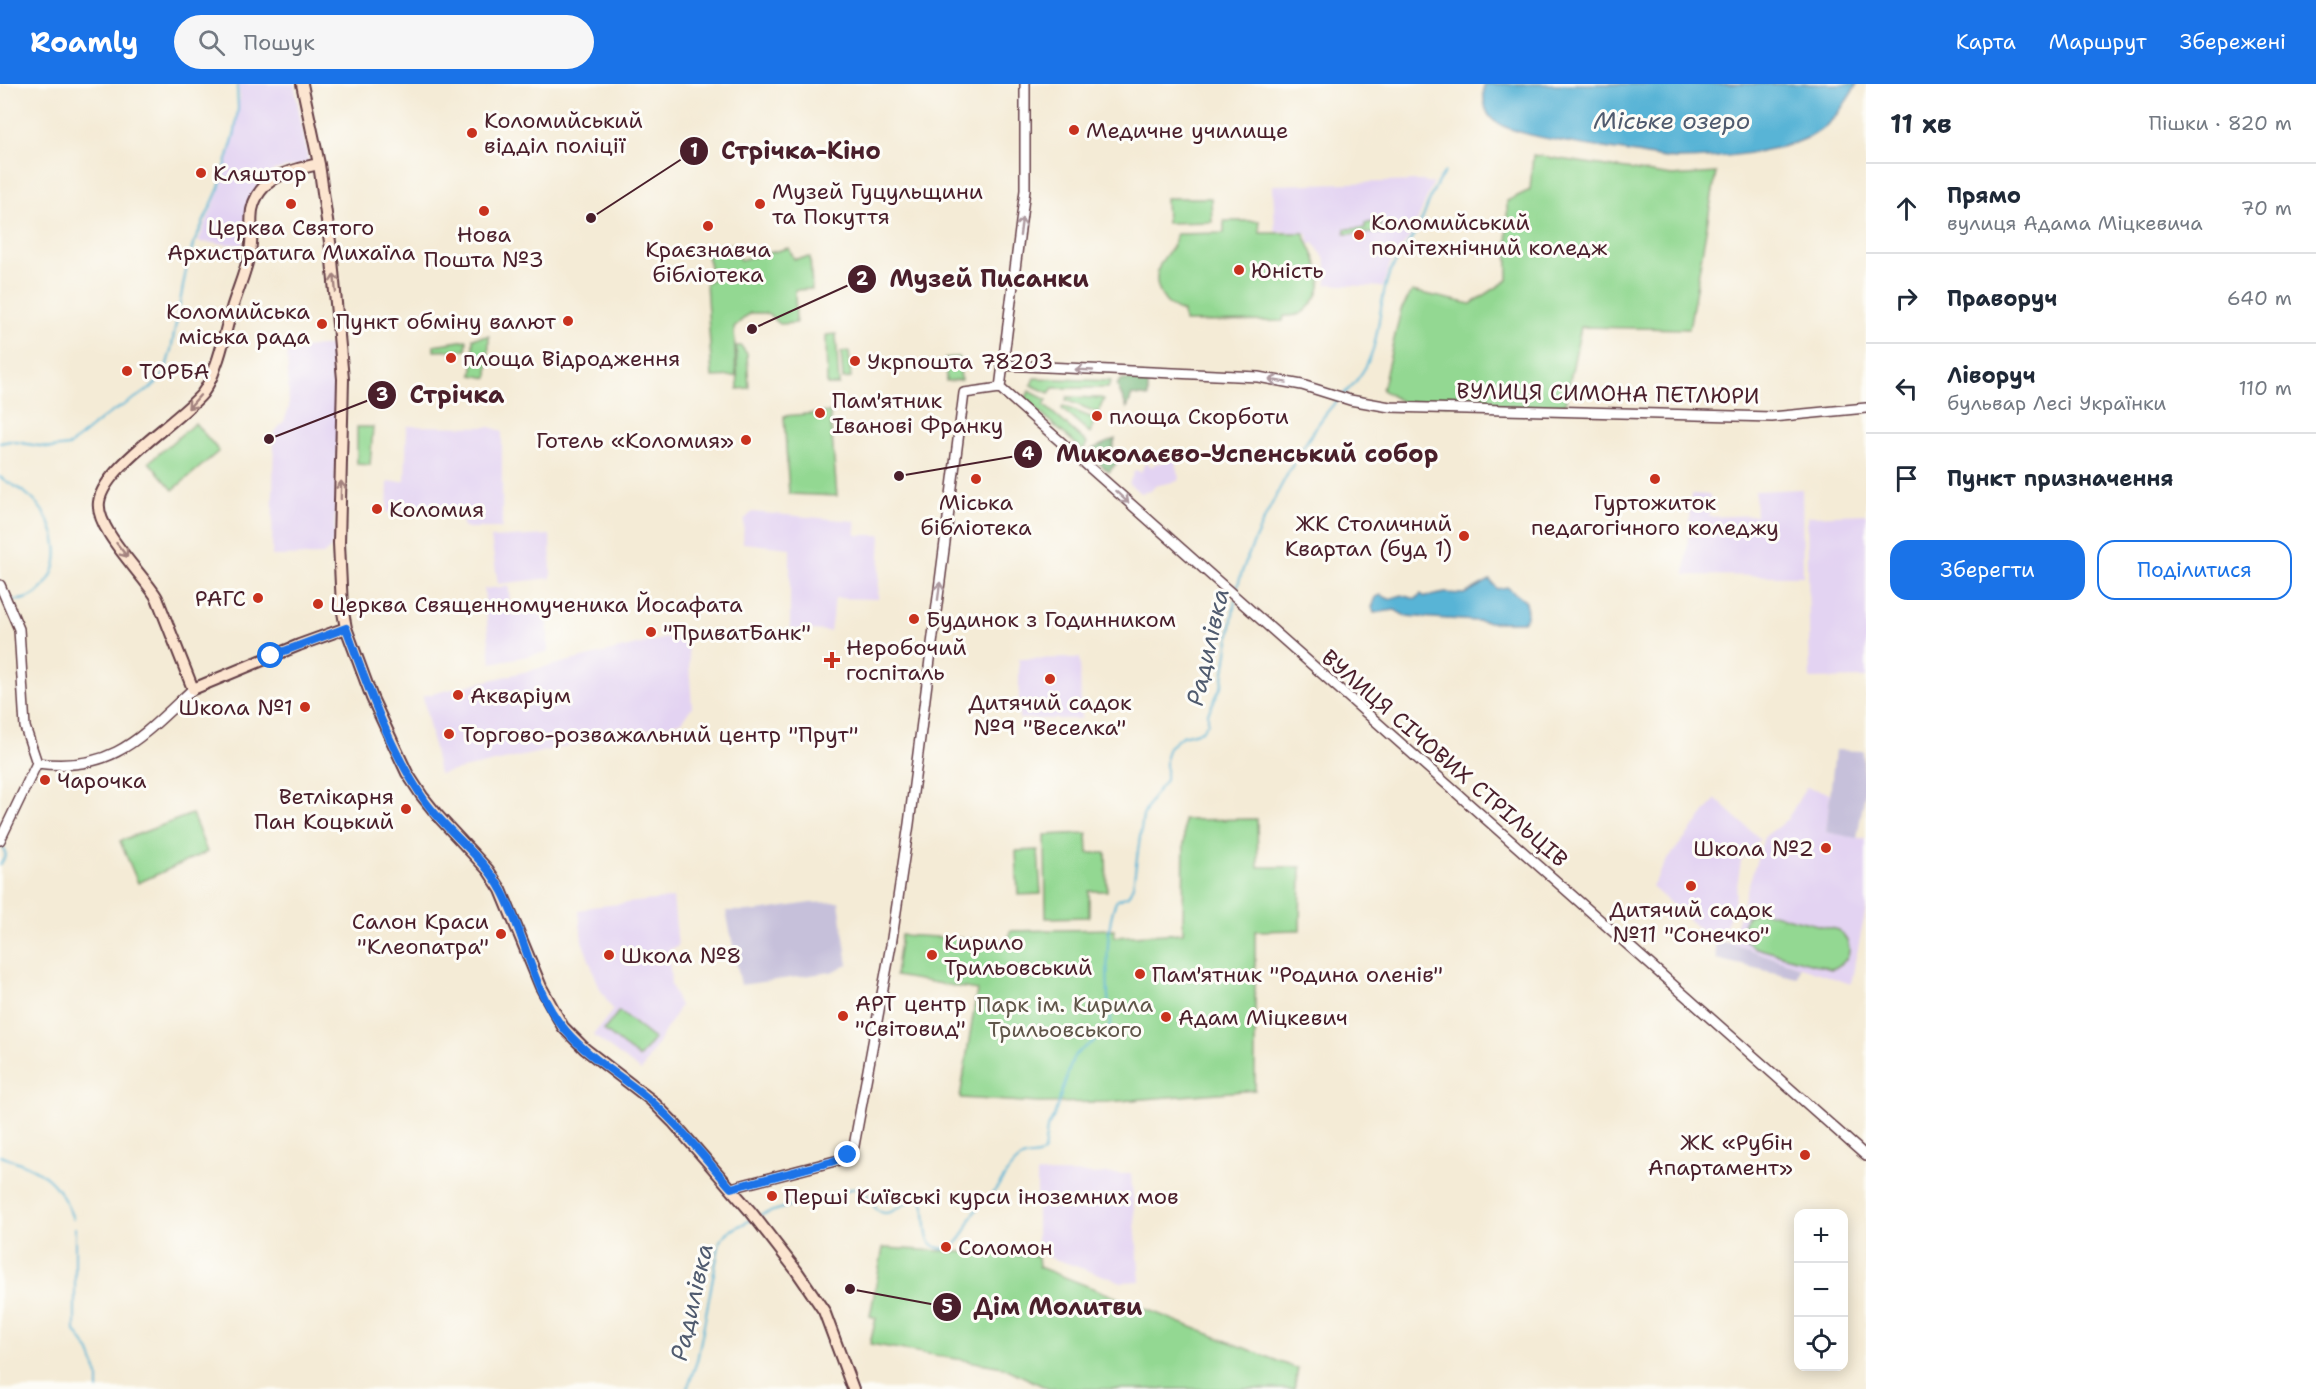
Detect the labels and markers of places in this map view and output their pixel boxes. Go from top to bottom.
place label: Коломийський відділ поліції [484,106,643,160]
place label: Медичне училище [1086,116,1288,145]
marker: Медичне училище [1067,123,1081,137]
marker: Коломийський відділ поліції [465,126,479,140]
callout: Стрічка-Кіно [679,130,893,172]
place label: Кляштор [213,159,307,188]
marker: Кляштор [194,166,208,180]
place label: Музей Гуцульщини та Покуття [772,177,983,231]
marker: Церква Святого Архистратига Михаїла [284,197,298,211]
marker: Музей Гуцульщини та Покуття [753,197,767,211]
marker: Нова Пошта №3 [477,204,491,218]
place label: Коломийський політехнічний коледж [1371,208,1608,262]
place label: Церква Святого Архистратига Михаїла [167,213,415,267]
marker: Краєзнавча бібліотека [701,219,715,233]
place label: Нова Пошта №3 [424,220,544,274]
marker: Коломийський політехнічний коледж [1352,228,1366,242]
place label: Краєзнавча бібліотека [645,235,771,289]
place label: Юність [1251,256,1324,285]
callout: Музей Писанки [847,258,1101,300]
marker: Юність [1232,263,1246,277]
place label: Коломийська міська рада [166,297,310,351]
place label: Пункт обміну валют [336,307,557,336]
marker: Пункт обміну валют [561,314,575,328]
marker: Коломийська міська рада [315,317,329,331]
place label: площа Відродження [463,344,680,373]
place label: Укрпошта 78203 [867,347,1053,376]
marker: площа Відродження [444,351,458,365]
marker: Укрпошта 78203 [848,354,862,368]
place label: ТОРБА [139,357,210,386]
marker: ТОРБА [120,364,134,378]
callout: Стрічка [367,374,516,416]
place label: Пам'ятник Іванові Франку [832,386,1003,440]
place label: площа Скорботи [1109,402,1289,431]
marker: Пам'ятник Іванові Франку [813,406,827,420]
marker: площа Скорботи [1090,409,1104,423]
place label: Готель «Коломия» [536,426,734,455]
marker: Готель «Коломия» [739,433,753,447]
callout: Миколаєво-Успенський собор [1013,433,1450,475]
marker: Міська бібліотека [969,472,983,486]
marker: Гуртожиток педагогічного коледжу [1648,472,1662,486]
place label: Міська бібліотека [920,488,1032,542]
place label: Гуртожиток педагогічного коледжу [1531,488,1779,542]
place label: Коломия [389,495,484,524]
marker: Коломия [370,502,384,516]
place label: ЖК Столичний Квартал (буд 1) [1285,509,1452,563]
marker: ЖК Столичний Квартал (буд 1) [1457,529,1471,543]
place label: РАГС [195,584,246,613]
place label: Церква Священномученика Йосафата [330,590,743,619]
marker: РАГС [251,591,265,605]
marker: Церква Священномученика Йосафата [311,597,325,611]
place label: Будинок з Годинником [926,605,1176,634]
marker: Будинок з Годинником [907,612,921,626]
place label: "ПриватБанк" [663,618,811,647]
marker: "ПриватБанк" [644,625,658,639]
place label: Неробочий госпіталь [846,633,967,687]
marker: Неробочий госпіталь [823,651,841,669]
marker: Дитячий садок №9 "Веселка" [1043,672,1057,686]
place label: Акваріум [470,681,571,710]
marker: Акваріум [451,688,465,702]
place label: Дитячий садок №9 "Веселка" [968,688,1132,742]
place label: Школа №1 [178,693,293,722]
marker: Школа №1 [298,700,312,714]
place label: Торгово-розважальний центр "Прут" [461,720,859,749]
marker: Торгово-розважальний центр "Прут" [442,727,456,741]
place label: Чарочка [57,766,147,795]
marker: Чарочка [38,773,52,787]
place label: Ветлікарня Пан Коцький [254,782,394,836]
marker: Ветлікарня Пан Коцький [399,802,413,816]
place label: Школа №2 [1693,834,1814,863]
marker: Школа №2 [1819,841,1833,855]
marker: Дитячий садок №11 "Сонечко" [1684,879,1698,893]
place label: Дитячий садок №11 "Сонечко" [1609,895,1773,949]
place label: Салон Краси "Клеопатра" [352,907,489,961]
marker: Салон Краси "Клеопатра" [494,927,508,941]
place label: Кирило Трильовський [944,928,1092,982]
place label: Школа №8 [621,941,742,970]
marker: Школа №8 [602,948,616,962]
marker: Кирило Трильовський [925,948,939,962]
place label: Пам'ятник "Родина оленів" [1152,960,1443,989]
marker: Пам'ятник "Родина оленів" [1133,967,1147,981]
place label: АРТ центр "Світовид" [855,989,967,1043]
place label: Адам Міцкевич [1178,1003,1348,1032]
marker: АРТ центр "Світовид" [836,1009,850,1023]
marker: Адам Міцкевич [1159,1010,1173,1024]
place label: ЖК «Рубін Апартамент» [1648,1128,1793,1182]
marker: ЖК «Рубін Апартамент» [1798,1148,1812,1162]
place label: Перші Київські курси іноземних мов [784,1182,1179,1211]
marker: Перші Київські курси іноземних мов [765,1189,779,1203]
place label: Соломон [958,1233,1053,1262]
marker: Соломон [939,1240,953,1254]
callout: Дім Молитви [932,1286,1155,1328]

